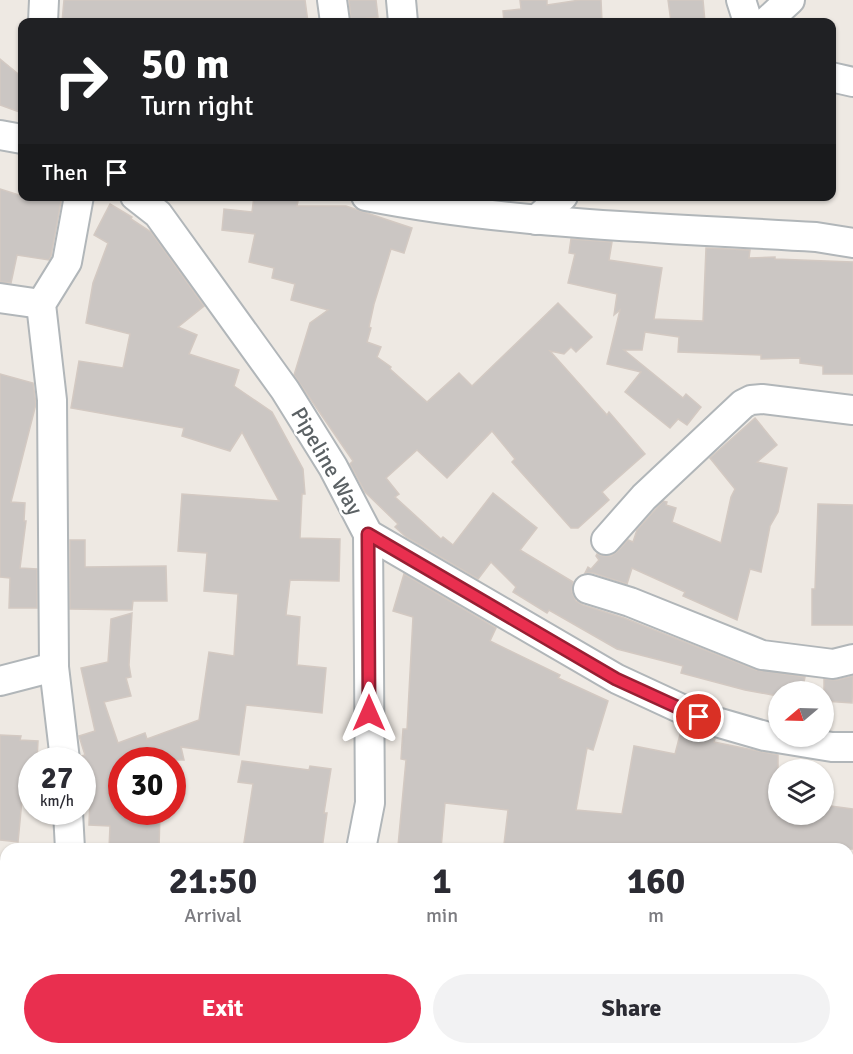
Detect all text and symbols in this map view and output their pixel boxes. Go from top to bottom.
text: 50 m [141,39,230,90]
icon: right [42,42,120,120]
text: Turn right [141,90,254,123]
icon: arrive [100,156,133,189]
text: Then [42,159,88,186]
street label: Pipeline Way [285,402,369,520]
position arrow [337,681,401,745]
north arrow [768,681,834,747]
map controls [768,681,834,825]
pin [673,691,724,742]
icon: arrive [682,700,715,733]
speed limit sign: 30 [108,747,186,825]
button: layers [768,759,834,825]
text: 27 [41,760,73,797]
text: km/h [40,792,74,810]
text: 21:50 [169,859,257,904]
text: 1 [432,859,452,904]
text: 160 [627,859,685,904]
text: Arrival [184,903,242,928]
text: min [426,903,458,928]
text: m [648,903,664,928]
button: Exit [24,974,421,1043]
button: Share [433,974,830,1043]

